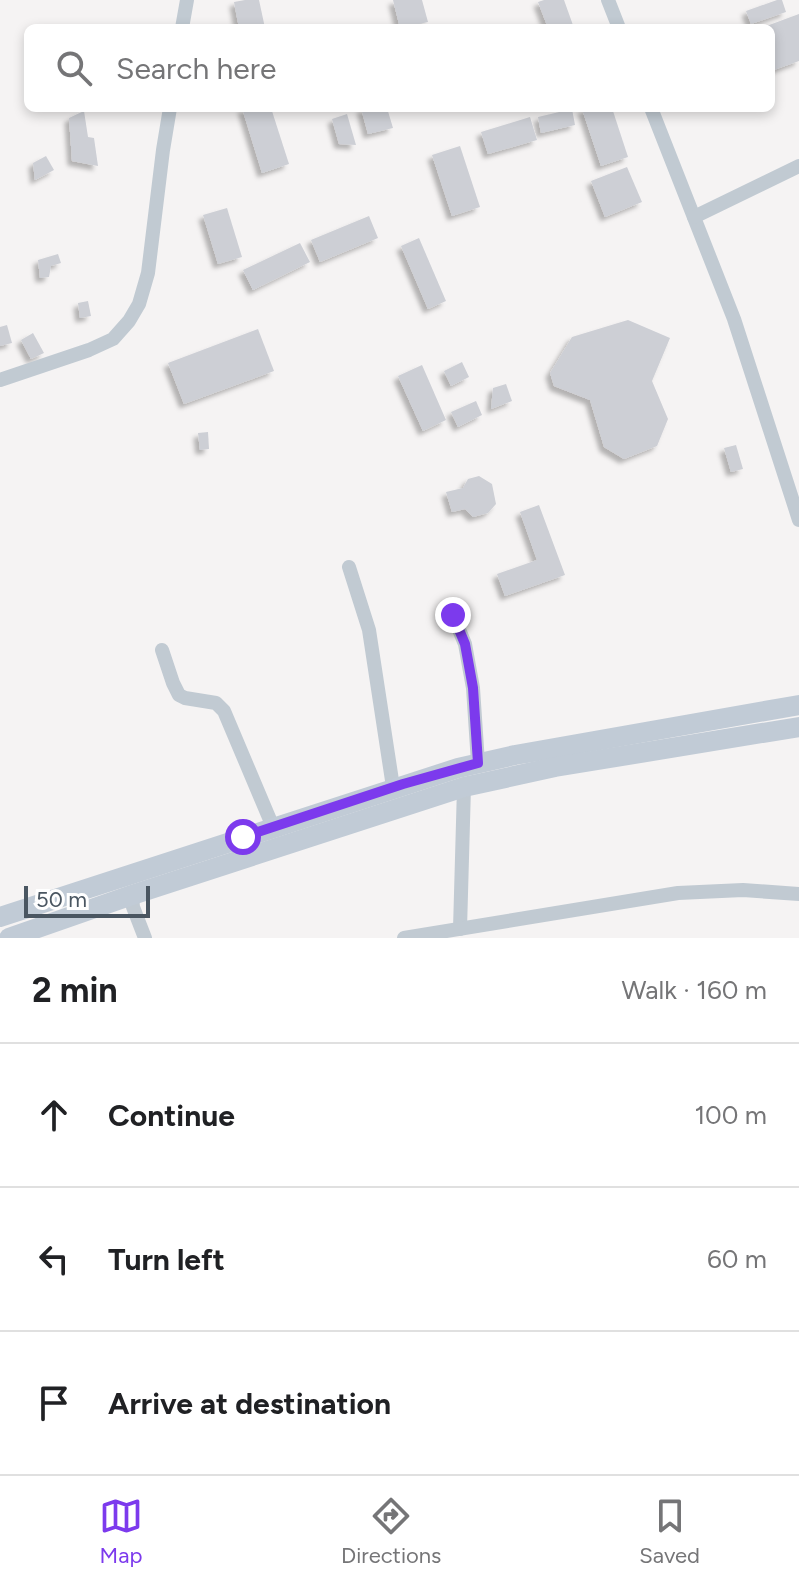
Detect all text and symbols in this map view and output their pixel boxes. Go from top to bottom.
search box [24,24,775,112]
icon: search [52,46,96,90]
text: Search here [116,50,276,87]
route end [435,597,471,633]
route start [225,819,261,855]
scale bar [24,882,150,918]
text: 50 m [36,886,87,913]
text: 2 min [32,970,118,1011]
text: Walk · 160 m [621,974,767,1006]
icon: ahead [32,1093,76,1137]
text: Continue [108,1097,235,1134]
text: 100 m [694,1099,767,1131]
icon: left [32,1237,76,1281]
text: Turn left [108,1241,225,1278]
text: 60 m [707,1243,767,1275]
icon: arrive [32,1381,76,1425]
text: Arrive at destination [108,1385,391,1422]
tab: Map [99,1494,143,1569]
tab: Directions [341,1494,441,1569]
tab: Saved [639,1494,700,1569]

